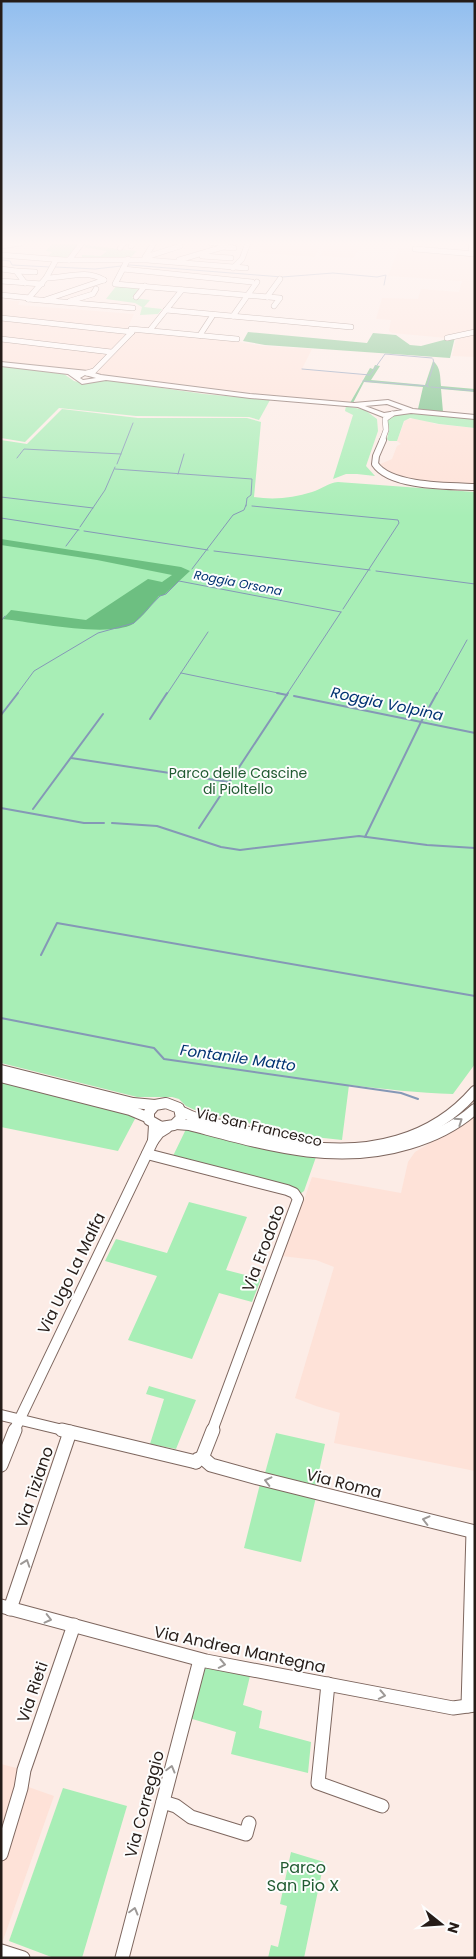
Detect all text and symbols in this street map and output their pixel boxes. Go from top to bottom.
water label: Roggia Orsona [193,566,284,599]
water label: Roggia Volpina [329,681,445,726]
park label: Parco delle Cascine di Pioltello [169,763,308,799]
water label: Fontanile Matto [179,1039,297,1076]
street label: Via San Francesco [194,1103,324,1151]
one-way arrow [453,1118,463,1127]
street label: Via Erodoto [236,1201,291,1295]
street label: Via Ugo La Malfa [32,1209,111,1338]
street label: Via Tiziano [10,1443,59,1531]
street label: Via Roma [304,1463,384,1504]
one-way arrow [264,1476,272,1487]
one-way arrow [421,1515,430,1526]
one-way arrow [20,1559,30,1568]
one-way arrow [44,1613,53,1624]
street label: Via Andrea Mantegna [152,1620,328,1679]
street label: Via Rieti [11,1659,54,1726]
one-way arrow [218,1659,227,1669]
one-way arrow [378,1689,387,1699]
street label: Via Correggio [119,1748,170,1860]
one-way arrow [166,1765,176,1773]
park label: Parco San Pio X [267,1856,339,1897]
north arrow [416,1899,466,1949]
one-way arrow [128,1906,139,1915]
text: N [442,1920,465,1936]

